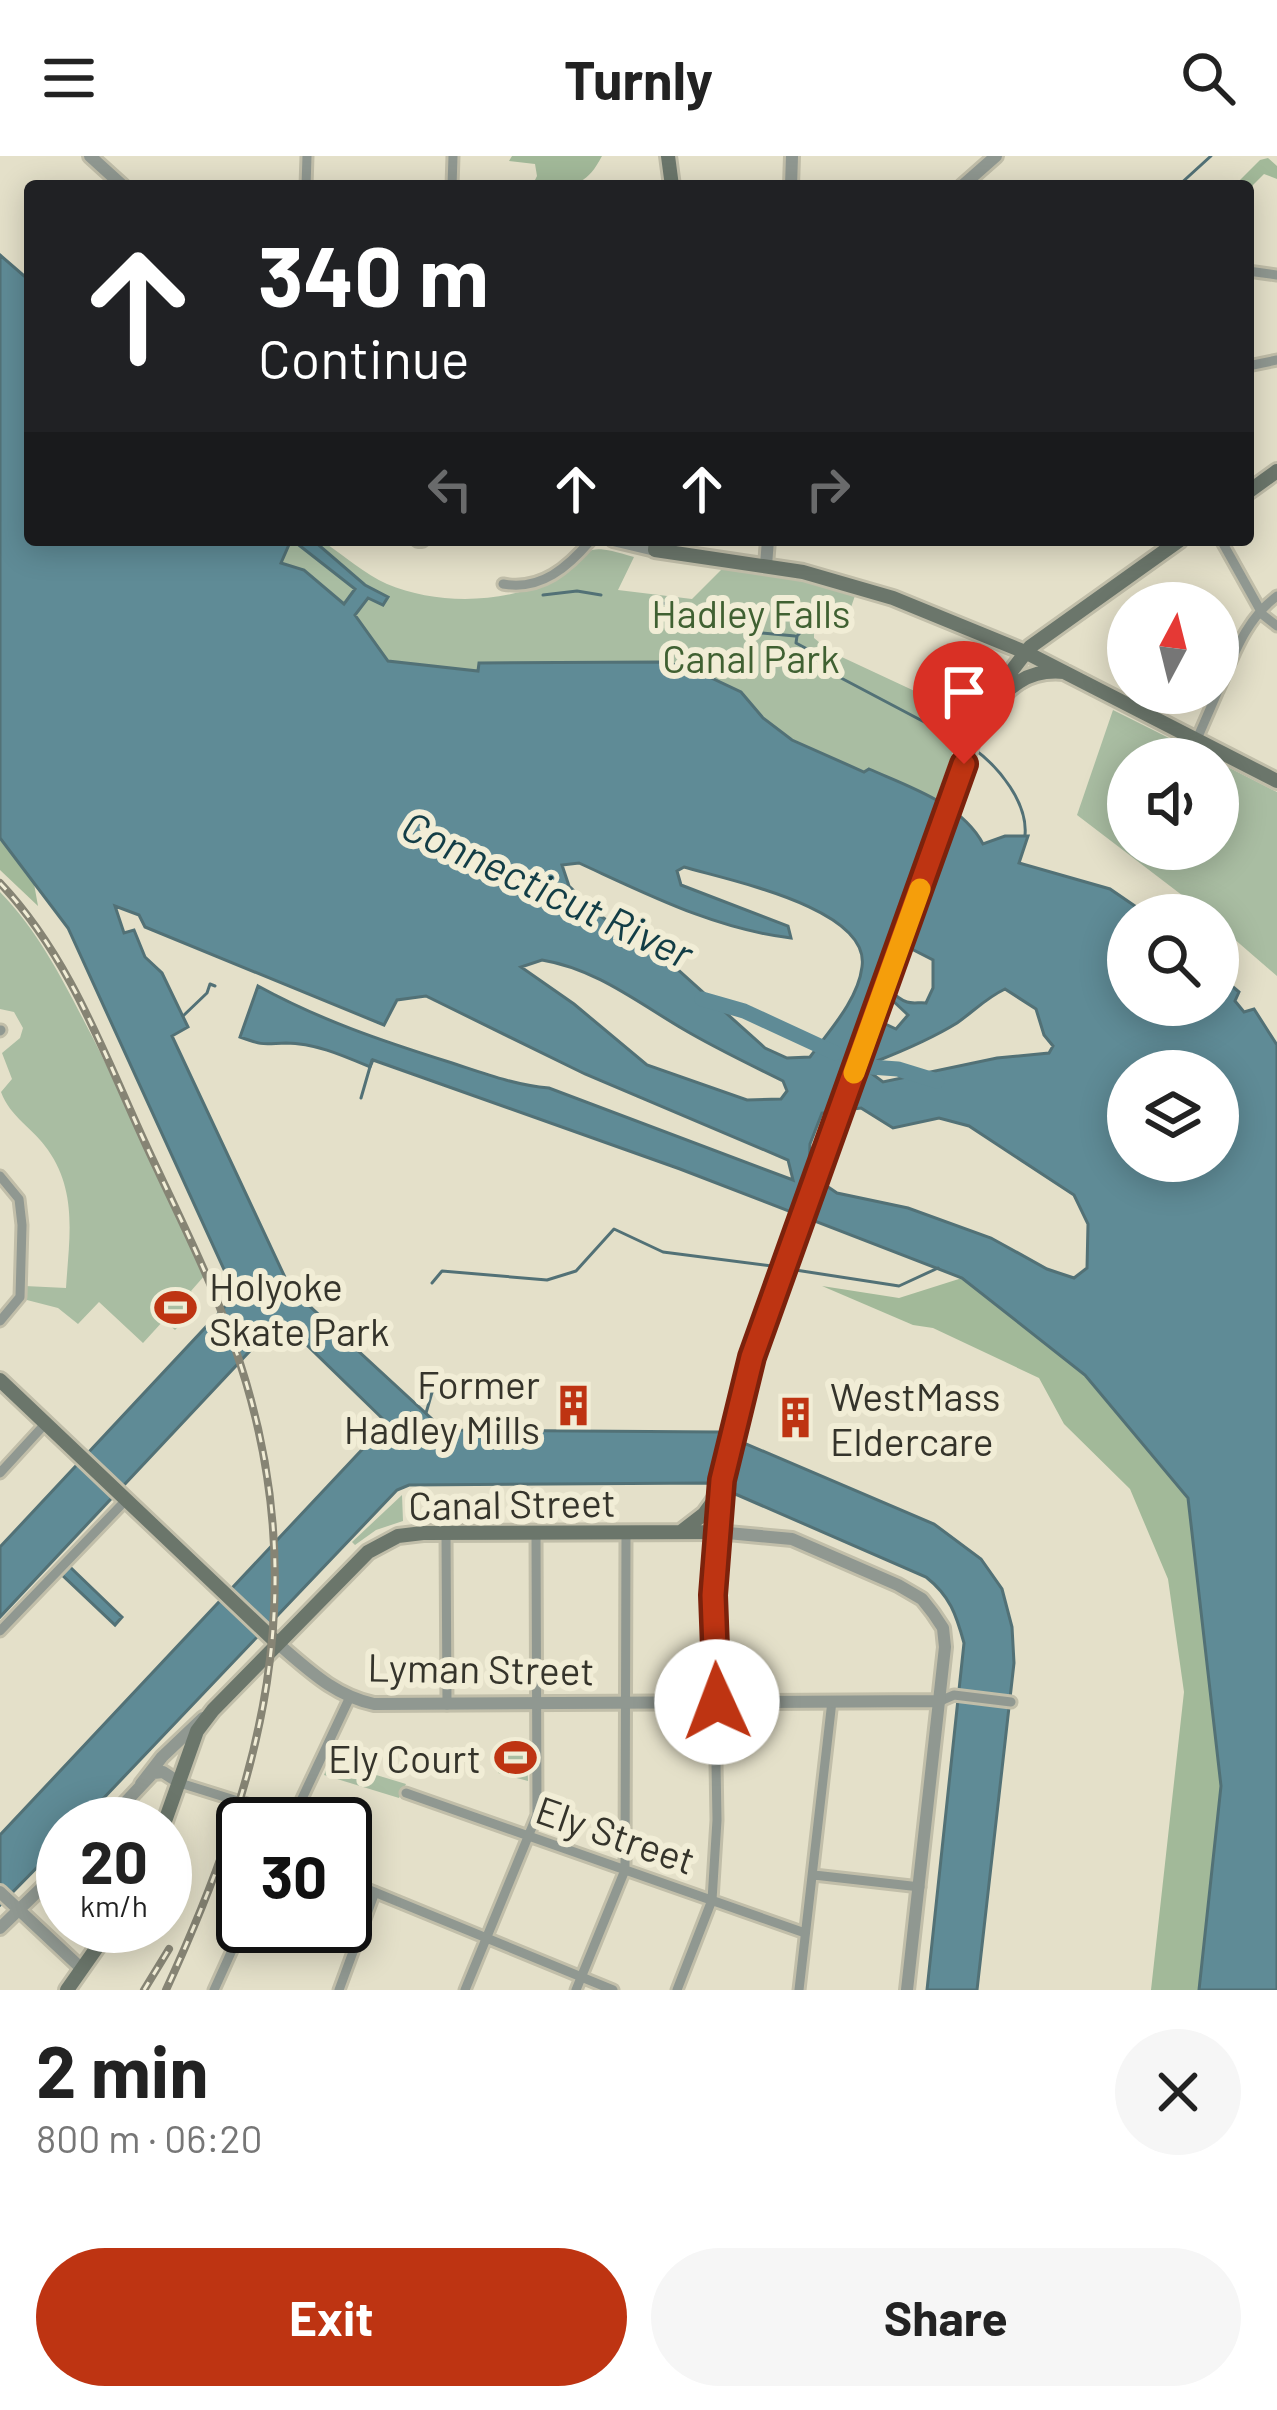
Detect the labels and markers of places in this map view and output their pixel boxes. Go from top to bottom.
pin [913,641,1015,764]
place label: Holyoke Skate Park [209,1262,390,1354]
sports icon: Holyoke Skate Park [152,1284,198,1330]
place label: Former Hadley Mills [344,1360,540,1452]
place label: WestMass Eldercare [830,1372,1000,1464]
building icon: Former Hadley Mills [551,1382,597,1428]
building icon: WestMass Eldercare [773,1394,819,1440]
place label: Ely Court [328,1734,481,1781]
sports icon: Ely Court [492,1734,538,1780]

